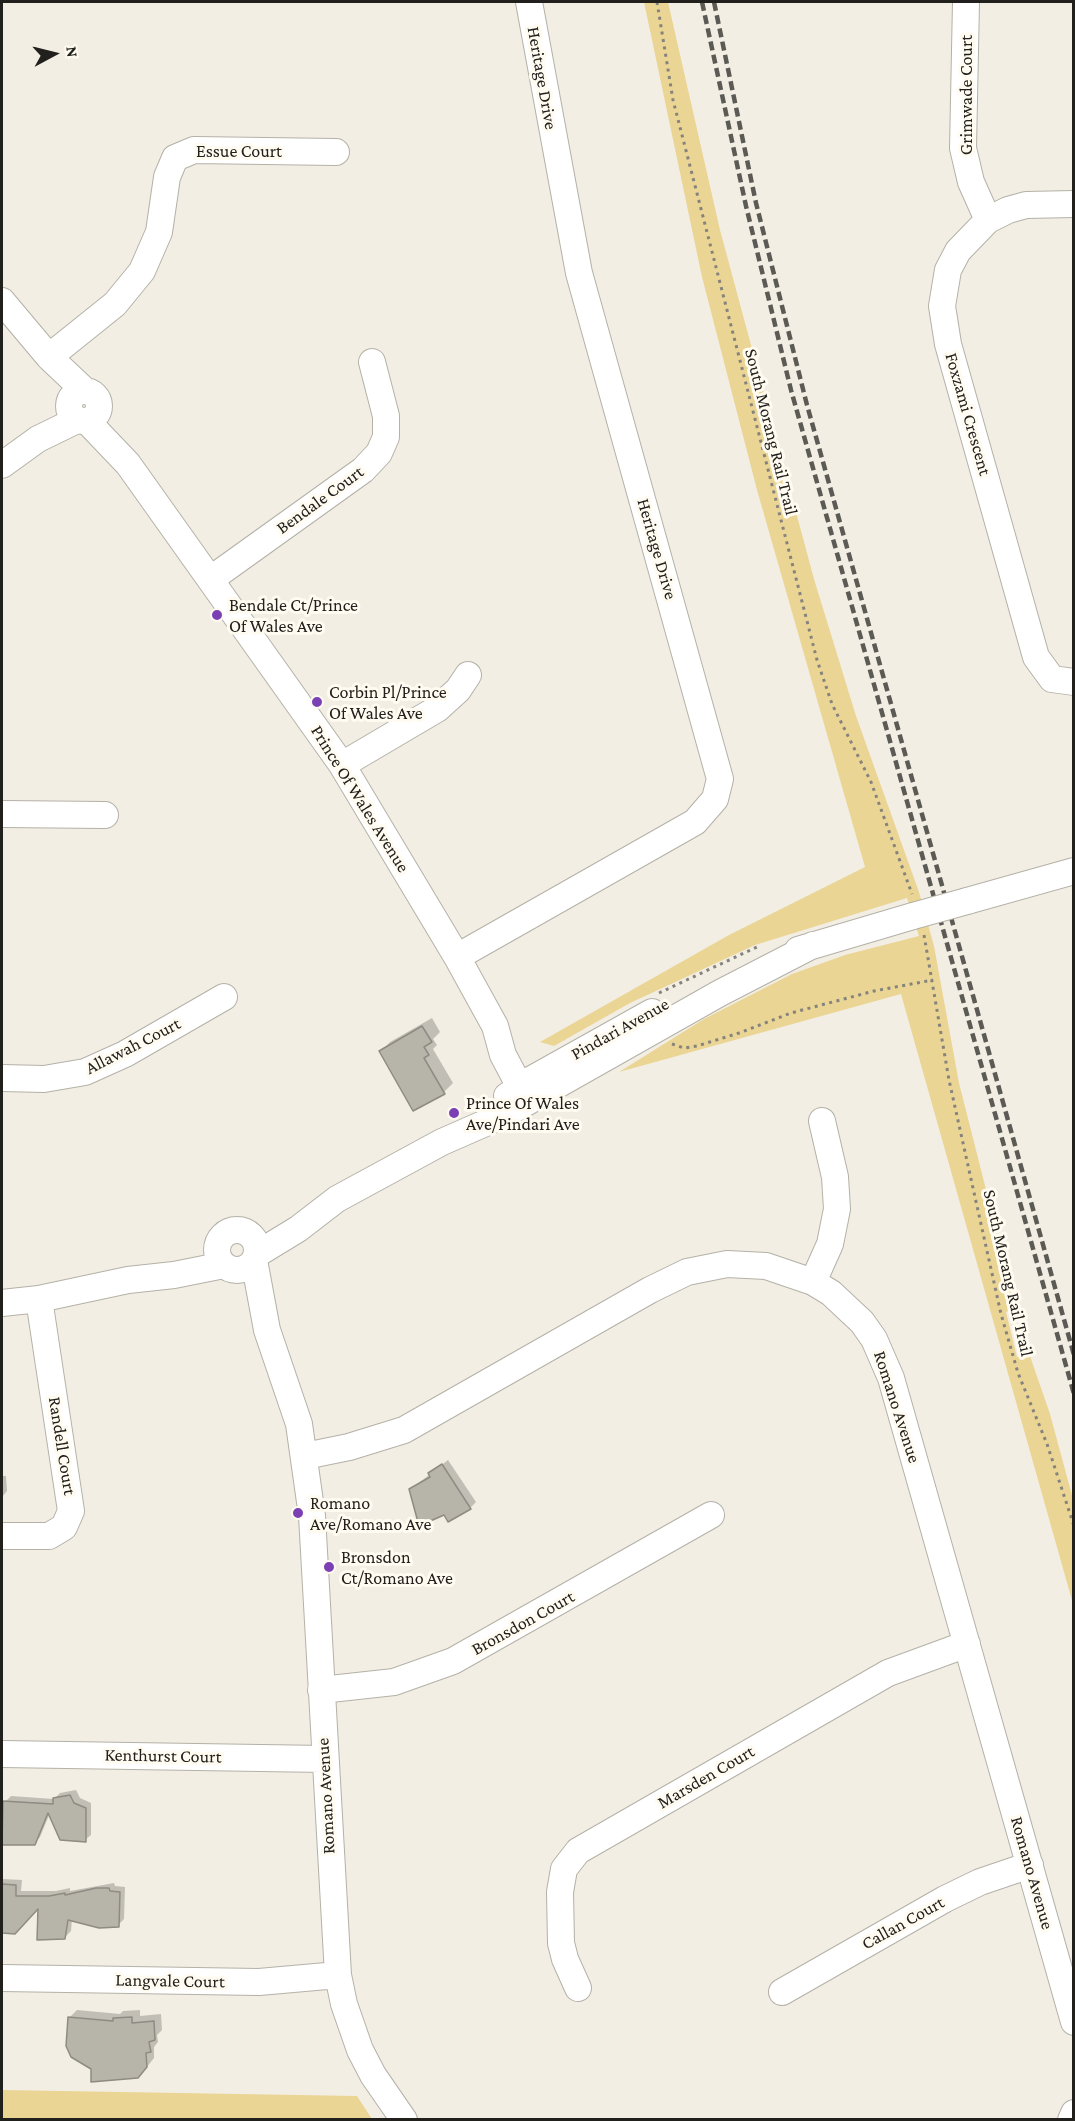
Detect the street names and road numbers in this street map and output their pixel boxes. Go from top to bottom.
street label: Heritage Drive [522,25,562,131]
street label: Grimwade Court [955,35,977,155]
street label: Essue Court [196,140,282,162]
street label: South Morang Rail Trail [740,347,802,517]
street label: Foxzami Crescent [940,350,996,478]
street label: Bendale Court [272,461,368,539]
street label: Heritage Drive [632,496,682,602]
street label: Prince Of Wales Avenue [306,721,414,877]
street label: Pindari Avenue [567,993,673,1065]
street label: Allawah Court [82,1013,184,1079]
street label: South Morang Rail Trail [978,1188,1038,1358]
street label: Romano Avenue [869,1348,925,1466]
street label: Randell Court [44,1395,80,1497]
street label: Bronsdon Court [468,1586,578,1660]
street label: Romano Avenue [312,1737,340,1855]
street label: Marsden Court [654,1741,758,1813]
street label: Kenthurst Court [104,1744,222,1768]
street label: Romano Avenue [1006,1814,1058,1932]
street label: Callan Court [858,1891,948,1955]
street label: Langvale Court [115,1969,225,1993]

